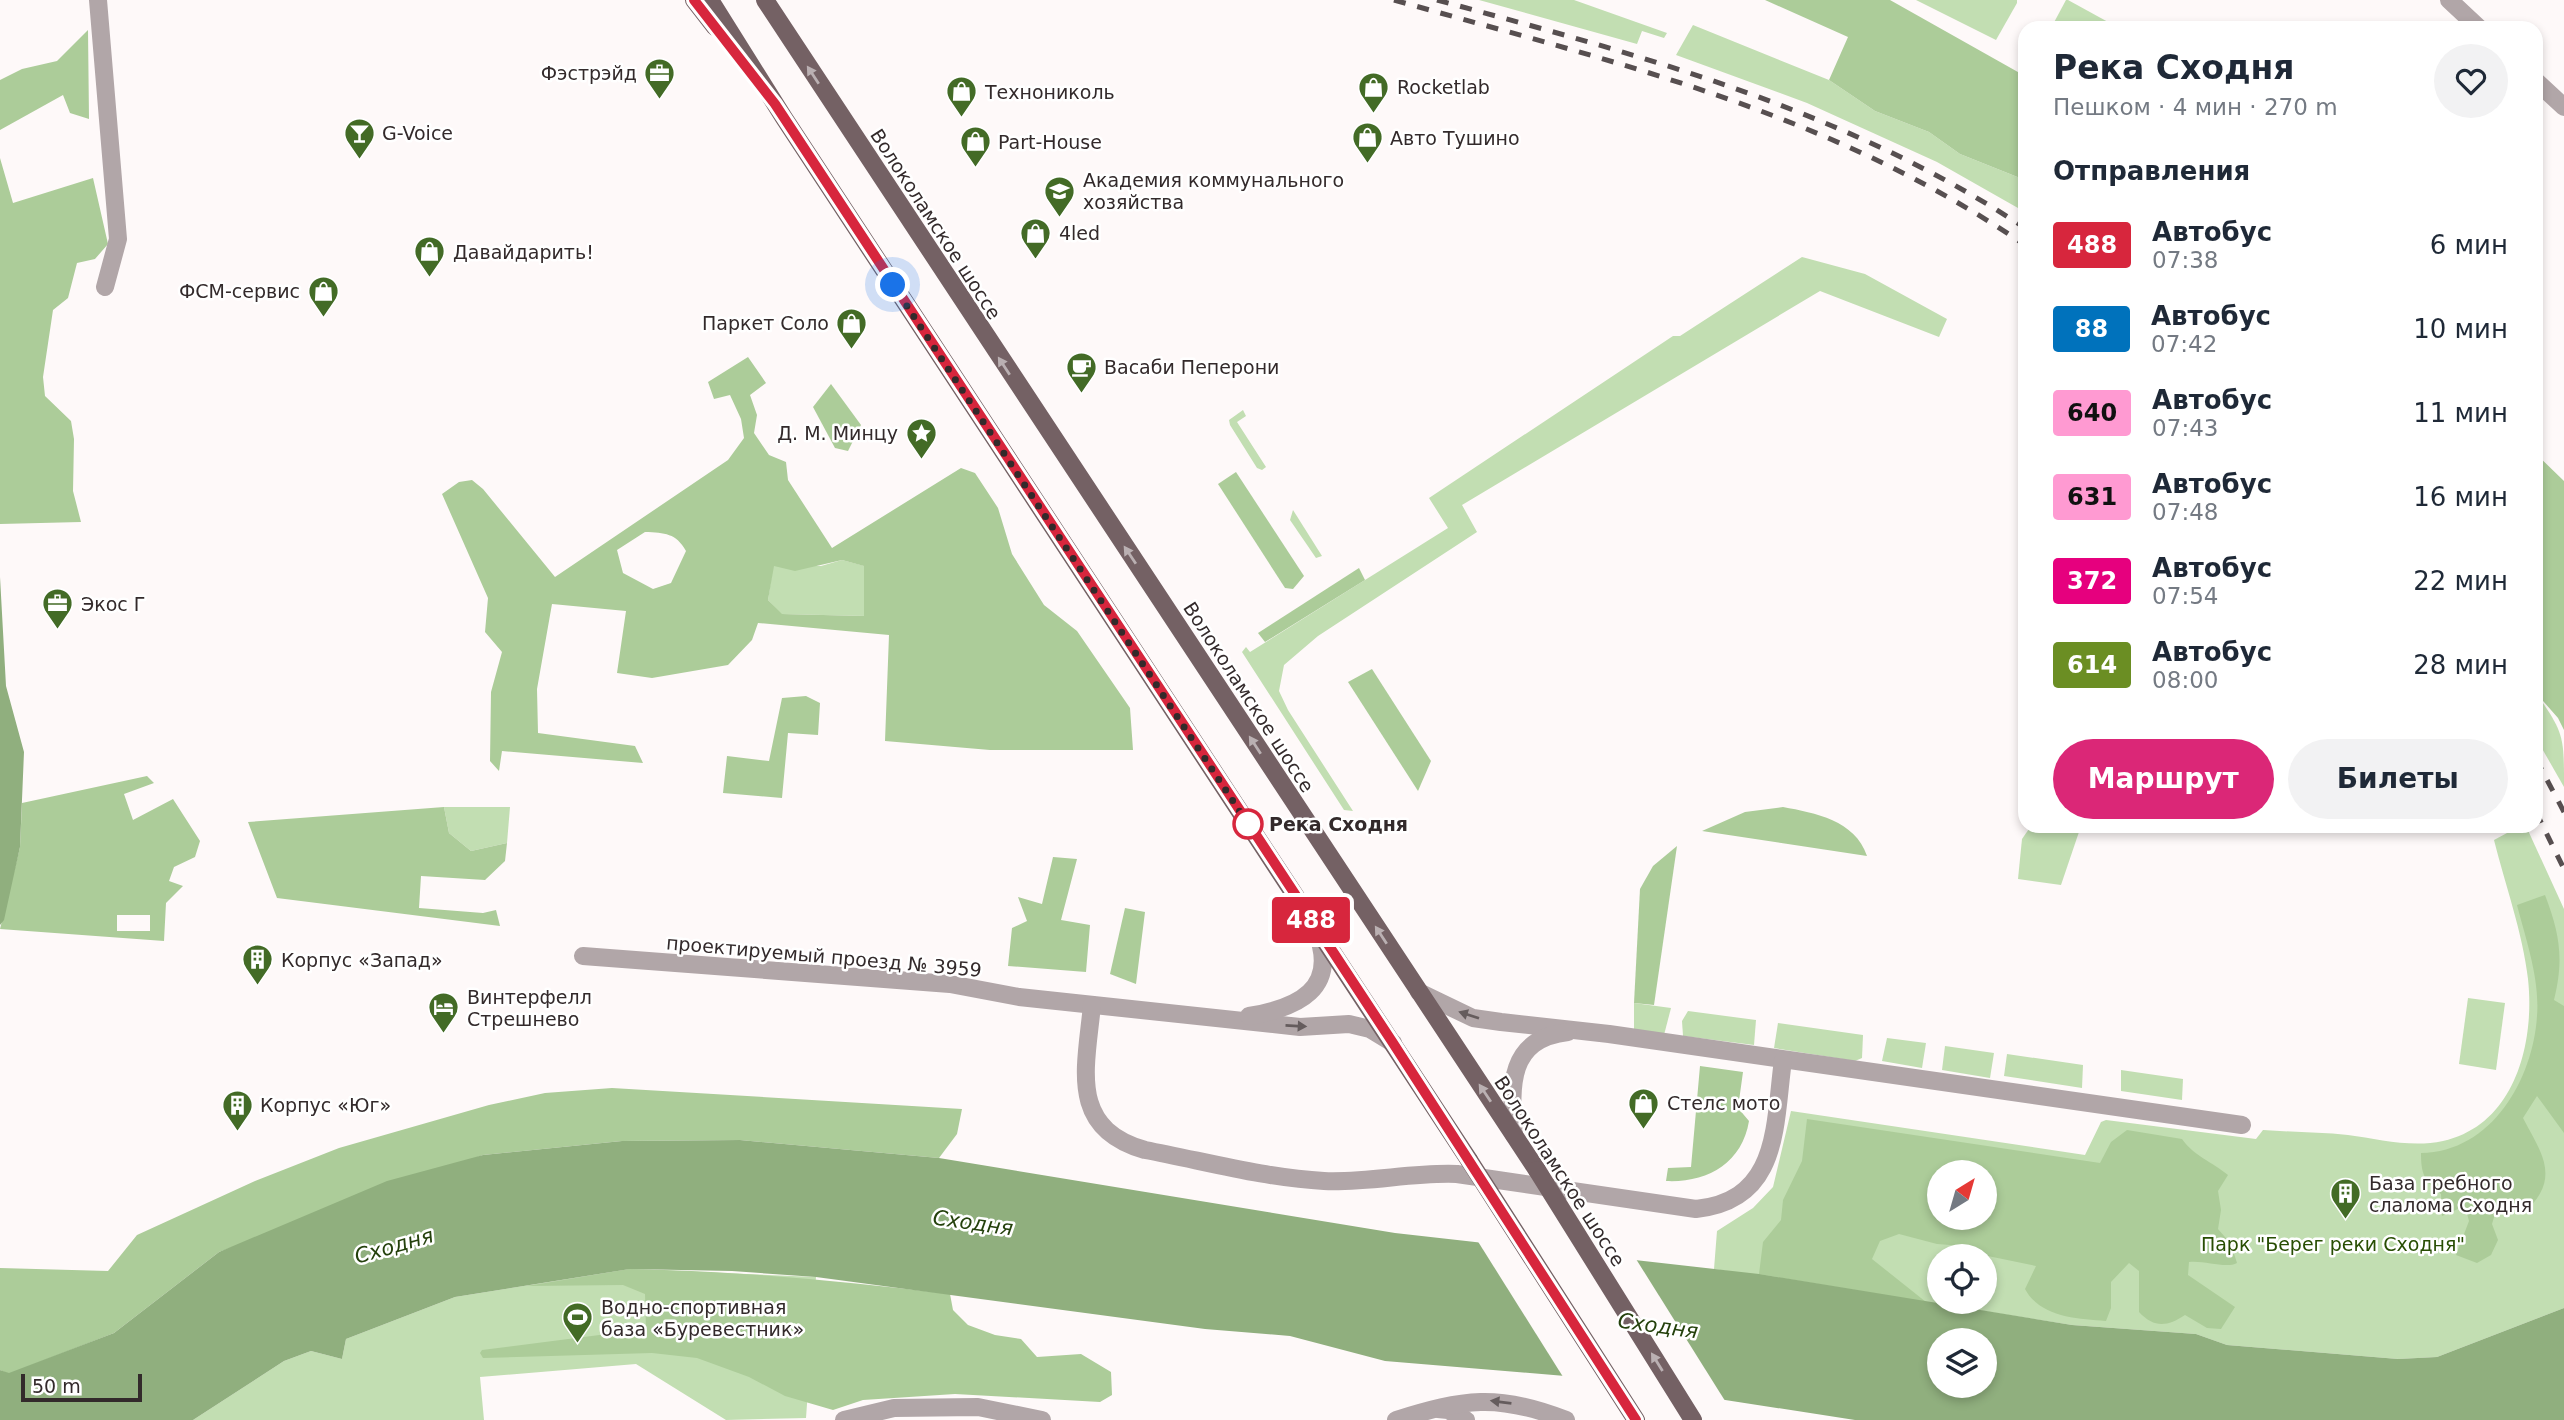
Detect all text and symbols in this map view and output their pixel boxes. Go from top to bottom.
button: heart [2434,44,2508,118]
text: Река Сходня [2053,48,2295,87]
office icon: Фэстрэйд [643,56,677,100]
place label: Фэстрэйд [541,62,637,84]
one-way arrow [807,65,820,84]
shop icon: Rocketlab [1357,70,1391,114]
shop icon: Технониколь [945,75,979,119]
place label: Rocketlab [1397,76,1490,98]
place label: Технониколь [984,81,1115,103]
text: Пешком · 4 мин · 270 m [2053,94,2338,120]
bar icon: G-Voice [342,116,376,160]
shop icon: Авто Тушино [1350,121,1384,165]
place label: G-Voice [382,122,453,144]
street label: Волоколамское шоссе [866,125,1006,323]
shop icon: Part-House [958,125,992,169]
place label: Авто Тушино [1390,127,1520,149]
place label: Part-House [998,131,1102,153]
text: Отправления [2053,156,2250,186]
place label: Академия коммунального хозяйства [1083,169,1344,213]
school or university icon: Академия коммунального хозяйства [1043,174,1077,218]
shop icon: 4led [1019,216,1053,260]
text: Автобус [2152,217,2272,247]
place label: 4led [1059,222,1100,244]
text: 6 мин [2430,230,2508,260]
text: 488 [2067,231,2117,259]
shop icon: Давайдарить! [413,235,447,279]
place label: Давайдарить! [453,241,594,263]
text: 07:38 [2152,247,2218,273]
your location [875,267,910,302]
shop icon: ФСМ-сервис [306,274,340,318]
place label: ФСМ-сервис [179,280,300,302]
text: Автобус [2151,301,2271,331]
shop icon: Паркет Соло [835,306,869,350]
place label: Паркет Соло [702,312,829,334]
text: 10 мин [2413,314,2508,344]
text: 88 [2075,315,2108,343]
text: 07:42 [2151,331,2217,357]
cafe icon: Васаби Пеперони [1064,350,1098,394]
place label: Васаби Пеперони [1104,356,1279,378]
one-way arrow [997,357,1011,375]
text: Автобус [2152,385,2272,415]
text: 11 мин [2413,398,2508,428]
text: 640 [2067,399,2117,427]
text: 07:43 [2152,415,2218,441]
place icon: Д. М. Минцу [904,416,938,460]
place label: Д. М. Минцу [777,422,898,444]
text: Автобус [2152,469,2272,499]
text: 16 мин [2413,482,2508,512]
text: 631 [2067,483,2117,511]
text: 07:48 [2152,499,2218,525]
one-way arrow [1124,546,1137,565]
text: Автобус [2152,553,2272,583]
text: 22 мин [2413,566,2508,596]
text: 372 [2067,567,2117,595]
text: 07:54 [2152,583,2218,609]
office icon: Экос Г [41,587,75,631]
place label: Экос Г [81,593,145,615]
street label: Волоколамское шоссе [1179,598,1319,796]
text: Автобус [2152,637,2272,667]
text: 28 мин [2413,650,2508,680]
text: 614 [2067,651,2117,679]
text: 08:00 [2152,667,2218,693]
one-way arrow [1249,736,1262,755]
button: Маршрут [2053,739,2274,819]
button: Билеты [2288,739,2508,819]
marker: Река Сходня [1233,809,1263,839]
place label: Река Сходня [1269,813,1408,835]
line badge: 488 [1271,897,1351,943]
text: 488 [1286,906,1336,934]
one-way arrow [1374,926,1388,944]
street label: проектируемый проезд № 3959 [665,931,983,981]
building icon: Корпус «Запад» [241,943,275,987]
place label: Корпус «Запад» [281,949,443,971]
place label: Винтерфелл Стрешнево [467,986,592,1030]
hotel icon: Винтерфелл Стрешнево [427,991,461,1035]
one-way arrow [1458,1010,1479,1020]
one-way arrow [1285,1021,1307,1032]
street label: Волоколамское шоссе [1490,1072,1630,1270]
one-way arrow [1479,1083,1492,1103]
shop icon: Стелс мото [1627,1086,1661,1130]
building icon: Корпус «Юг» [220,1088,254,1132]
place label: Стелс мото [1667,1092,1780,1114]
place label: Корпус «Юг» [260,1094,391,1116]
north arrow [1927,1160,1997,1230]
map controls [1927,1160,1997,1398]
place label: База гребного слалома Сходня [2369,1172,2532,1216]
building icon: База гребного слалома Сходня [2329,1177,2363,1221]
water label: Сходня [931,1205,1015,1241]
water label: Сходня [352,1223,436,1269]
park label: Парк "Берег реки Сходня" [2201,1233,2465,1255]
button: locate [1927,1244,1997,1314]
place label: Водно-спортивная база «Буревестник» [601,1296,804,1340]
sports icon: Водно-спортивная база «Буревестник» [561,1301,595,1345]
water label: Сходня [1616,1308,1700,1344]
button: layers [1927,1328,1997,1398]
one-way arrow [1650,1353,1663,1372]
scale bar [21,1371,142,1403]
text: 50 m [32,1375,81,1397]
one-way arrow [1490,1397,1512,1408]

